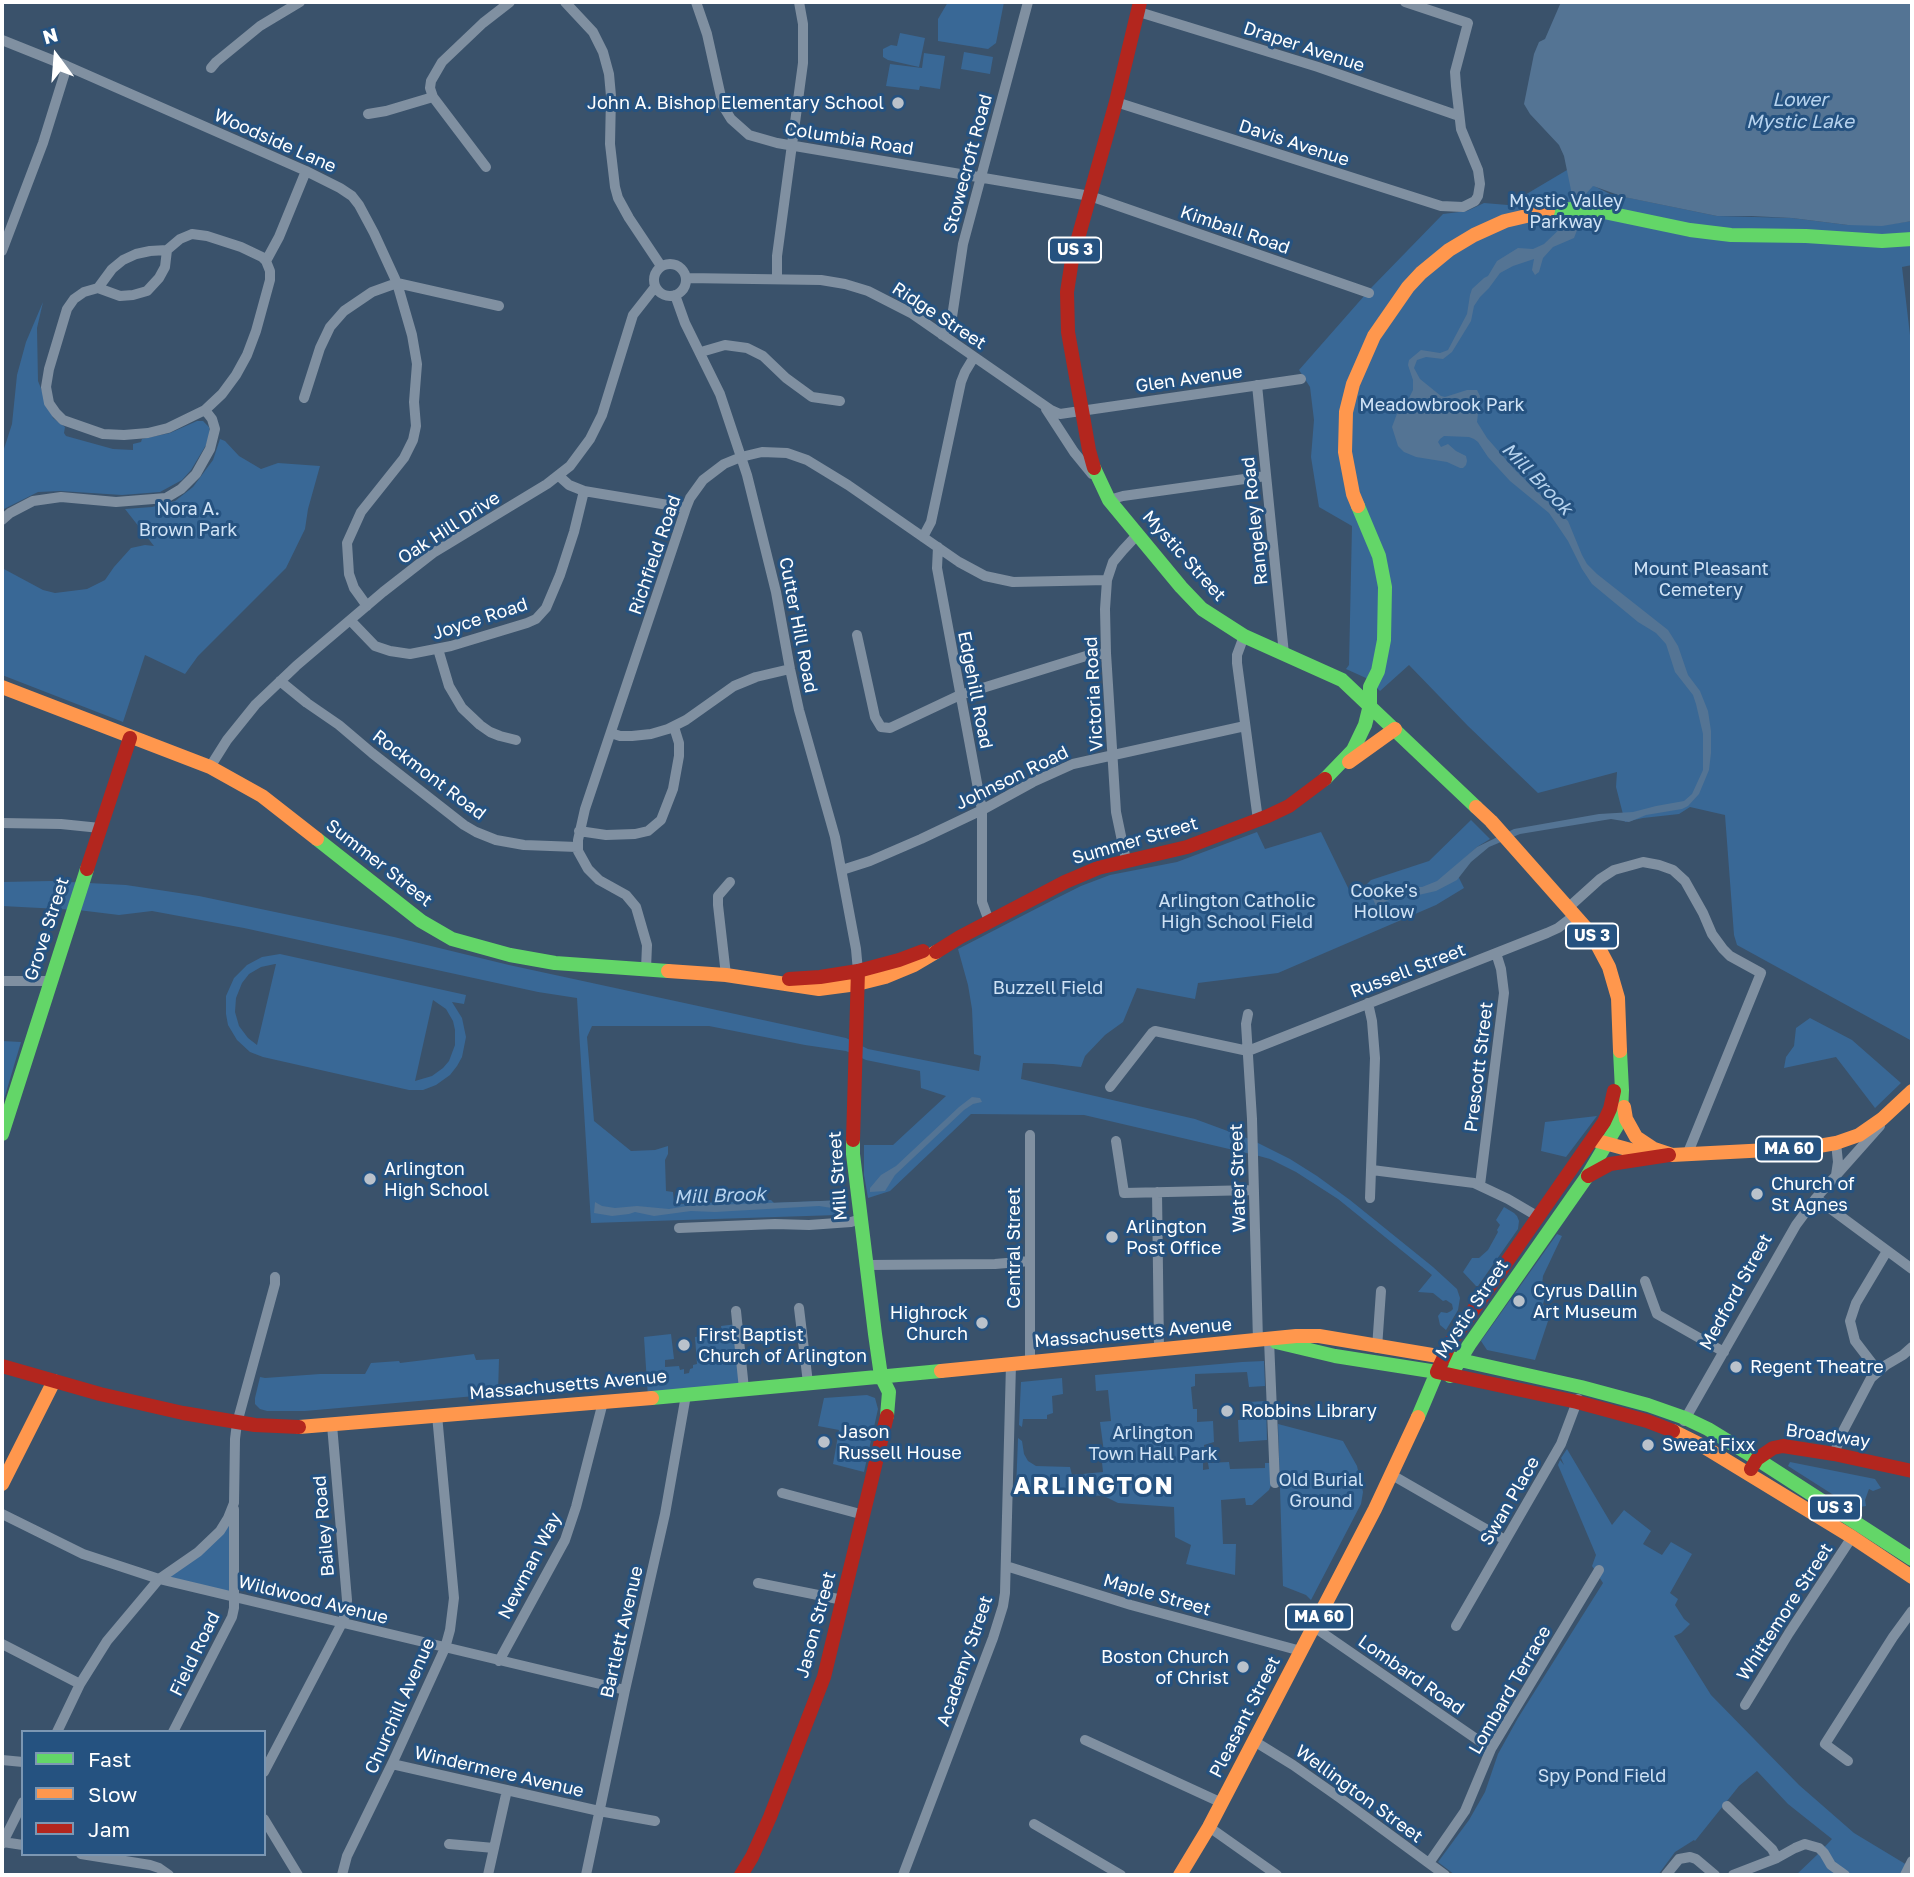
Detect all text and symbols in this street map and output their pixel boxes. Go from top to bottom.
street label: Draper Avenue [1241,17,1367,77]
north arrow [21,21,91,91]
text: N [40,22,60,48]
water label: Lower Mystic Lake [1746,89,1854,133]
place label: John A. Bishop Elementary School [587,92,884,114]
street label: Stowecroft Road [939,92,997,236]
marker: John A. Bishop Elementary School [890,95,906,111]
street label: Woodside Lane [210,104,340,178]
street label: Davis Avenue [1236,115,1352,171]
street label: Columbia Road [783,118,915,160]
park label: Mystic Valley Parkway [1509,190,1623,232]
street label: Kimball Road [1177,201,1293,259]
road number: US 3 [1049,238,1101,262]
street label: Ridge Street [888,278,990,354]
street label: Glen Avenue [1134,361,1244,397]
park label: Meadowbrook Park [1359,394,1525,416]
water label: Mill Brook [1497,438,1577,520]
street label: Rangeley Road [1238,456,1272,586]
street label: Oak Hill Drive [394,487,504,569]
street label: Richfield Road [624,492,686,618]
park label: Nora A. Brown Park [139,498,237,540]
street label: Mystic Street [1138,506,1230,606]
street label: Cutter Hill Road [774,555,822,695]
park label: Mount Pleasant Cemetery [1633,558,1769,600]
street label: Joyce Road [430,593,530,645]
street label: Edgehill Road [953,629,997,751]
street label: Victoria Road [1080,636,1108,752]
street label: Rockmont Road [368,725,490,825]
street label: Johnson Road [952,741,1072,815]
street label: Summer Street [1070,813,1200,869]
street label: Summer Street [321,815,437,911]
street label: Grove Street [20,874,74,984]
park label: Cooke's Hollow [1350,880,1418,922]
park label: Arlington Catholic High School Field [1158,890,1316,932]
road number: US 3 [1566,924,1618,948]
street label: Russell Street [1347,939,1469,1003]
park label: Buzzell Field [993,977,1103,999]
street label: Prescott Street [1460,1001,1498,1133]
street label: Water Street [1225,1123,1251,1233]
street label: Mill Street [824,1131,852,1221]
road number: MA 60 [1756,1136,1822,1162]
place label: Arlington High School [384,1158,489,1200]
marker: Arlington High School [362,1171,378,1187]
place label: Church of St Agnes [1771,1173,1855,1216]
water label: Mill Brook [674,1183,766,1209]
marker: Church of St Agnes [1749,1186,1765,1202]
street label: Central Street [1003,1187,1025,1309]
place label: Arlington Post Office [1126,1216,1221,1258]
marker: Arlington Post Office [1104,1229,1120,1245]
street label: Medford Street [1695,1230,1777,1354]
street label: Mystic Street [1431,1255,1513,1363]
place label: Cyrus Dallin Art Museum [1533,1280,1637,1322]
marker: Cyrus Dallin Art Museum [1511,1293,1527,1309]
place label: Highrock Church [890,1302,968,1344]
street label: Massachusetts Avenue [1033,1314,1233,1352]
marker: Highrock Church [974,1315,990,1331]
place label: First Baptist Church of Arlington [698,1324,867,1366]
marker: First Baptist Church of Arlington [676,1337,692,1353]
place label: Regent Theatre [1750,1356,1884,1378]
marker: Regent Theatre [1728,1359,1744,1375]
street label: Massachusetts Avenue [468,1366,668,1404]
place label: Robbins Library [1241,1400,1377,1422]
marker: Robbins Library [1219,1403,1235,1419]
street label: Broadway [1784,1419,1872,1453]
place label: Jason Russell House [838,1421,962,1464]
park label: Arlington Town Hall Park [1088,1422,1218,1464]
marker: Jason Russell House [816,1434,832,1450]
place label: Sweat Fixx [1662,1434,1755,1456]
marker: Sweat Fixx [1640,1437,1656,1453]
street label: Swan Place [1476,1453,1544,1549]
park label: Old Burial Ground [1278,1469,1364,1512]
district label: ARLINGTON [1014,1472,1174,1500]
street label: Bailey Road [309,1475,339,1577]
road number: US 3 [1809,1496,1861,1520]
street label: Newman Way [494,1509,566,1623]
street label: Whittemore Street [1732,1539,1838,1685]
street label: Bartlett Avenue [596,1564,648,1700]
street label: Jason Street [791,1569,841,1681]
street label: Maple Street [1101,1569,1213,1621]
street label: Wildwood Avenue [236,1571,390,1629]
street label: Academy Street [933,1593,997,1729]
road number: MA 60 [1286,1604,1352,1630]
street label: Field Road [165,1608,225,1700]
street label: Lombard Terrace [1464,1622,1556,1758]
street label: Lombard Road [1354,1630,1468,1720]
street label: Churchill Avenue [360,1635,440,1777]
place label: Boston Church of Christ [1101,1646,1229,1688]
street label: Pleasant Street [1205,1653,1285,1781]
marker: Boston Church of Christ [1235,1659,1251,1675]
legend [21,1730,266,1856]
street label: Wellington Street [1291,1740,1427,1848]
street label: Windermere Avenue [412,1742,586,1802]
text: Fast [88,1746,131,1772]
park label: Spy Pond Field [1538,1765,1666,1787]
text: Slow [88,1781,137,1807]
text: Jam [88,1816,130,1842]

